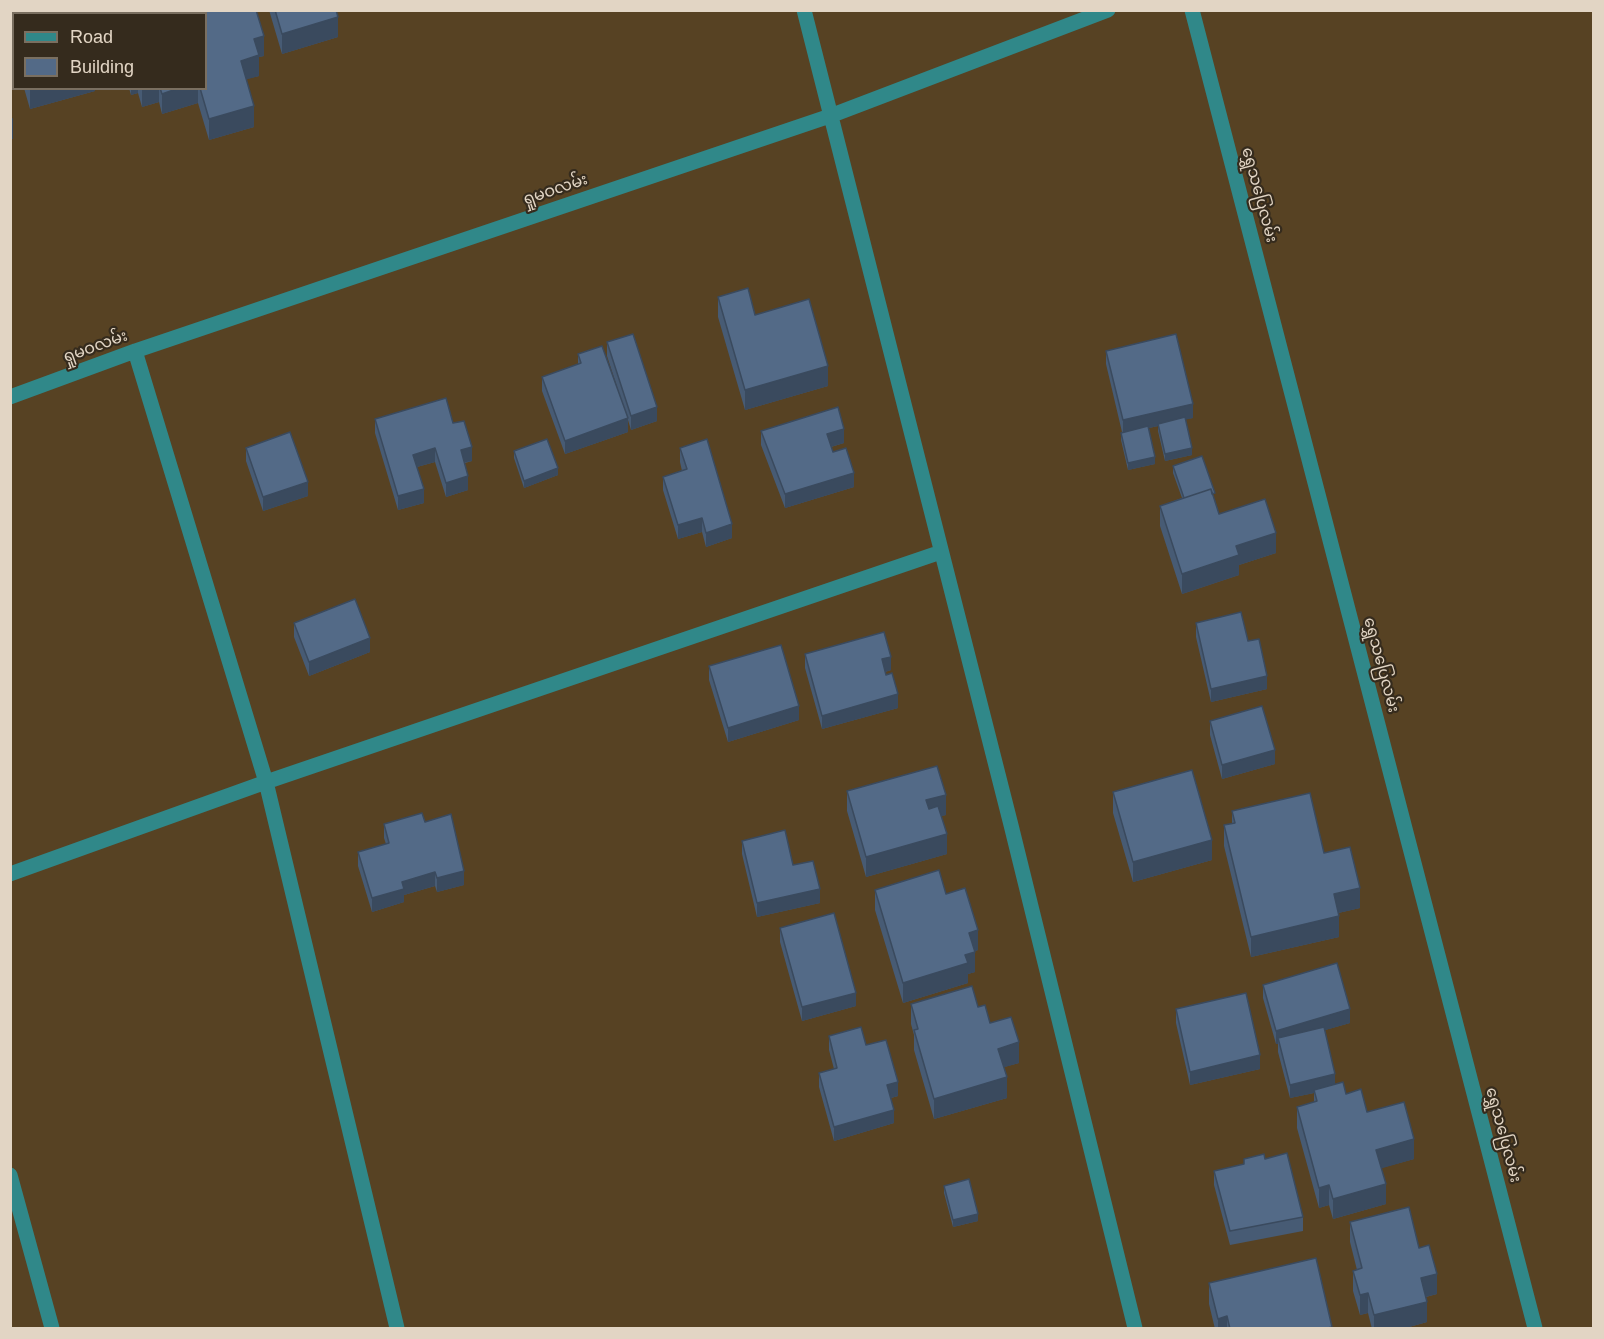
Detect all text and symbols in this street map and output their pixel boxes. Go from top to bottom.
legend [12,12,207,90]
text: Road [70,27,113,47]
text: Building [70,57,134,77]
street label: ရွှေသပြေလမ်း [1237,145,1281,245]
street label: ရှုမဝလမ်း [520,170,590,210]
street label: ရှုမဝလမ်း [60,326,130,368]
street label: ရွှေသပြေလမ်း [1359,615,1403,715]
street label: ရွှေသပြေလမ်း [1481,1085,1525,1185]

